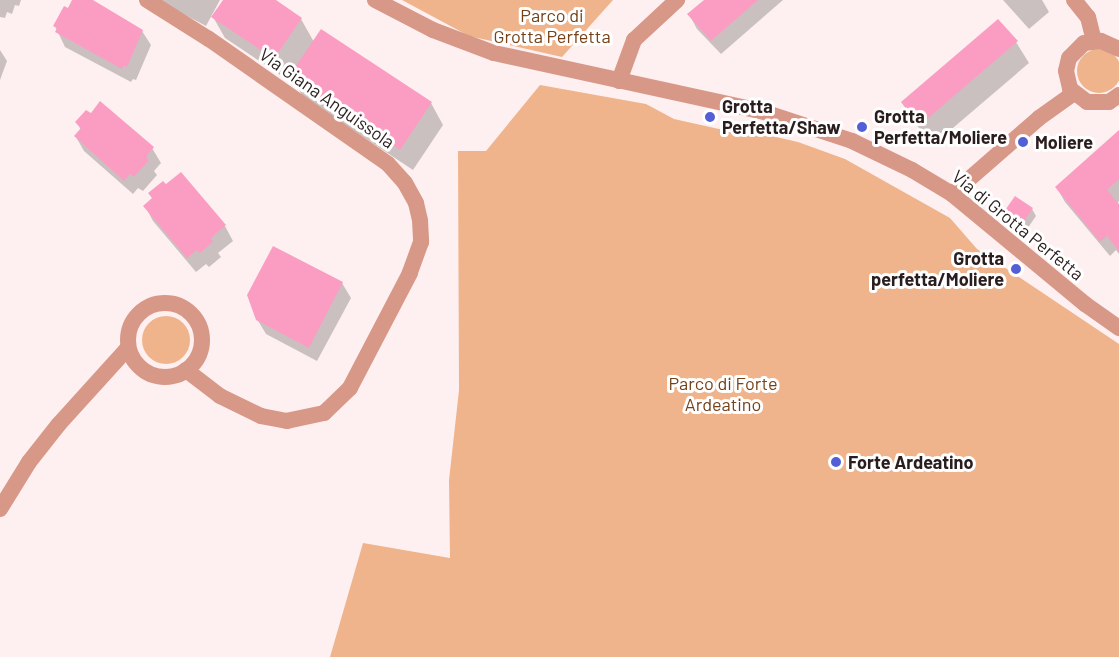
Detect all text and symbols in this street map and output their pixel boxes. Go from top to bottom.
park label: Parco di Grotta Perfetta [493,5,611,48]
street label: Via Giana Anguissola [255,43,399,153]
place label: Grotta Perfetta/Shaw [722,96,841,138]
place label: Grotta Perfetta/Moliere [874,106,1007,148]
marker: Grotta Perfetta/Shaw [703,110,717,124]
marker: Grotta Perfetta/Moliere [855,120,869,134]
place label: Moliere [1035,131,1093,153]
marker: Moliere [1016,135,1030,149]
street label: Via di Grotta Perfetta [948,165,1088,285]
place label: Grotta perfetta/Moliere [871,248,1004,290]
marker: Grotta perfetta/Moliere [1009,262,1023,276]
park label: Parco di Forte Ardeatino [669,373,777,416]
place label: Forte Ardeatino [848,451,973,473]
marker: Forte Ardeatino [829,455,843,469]

